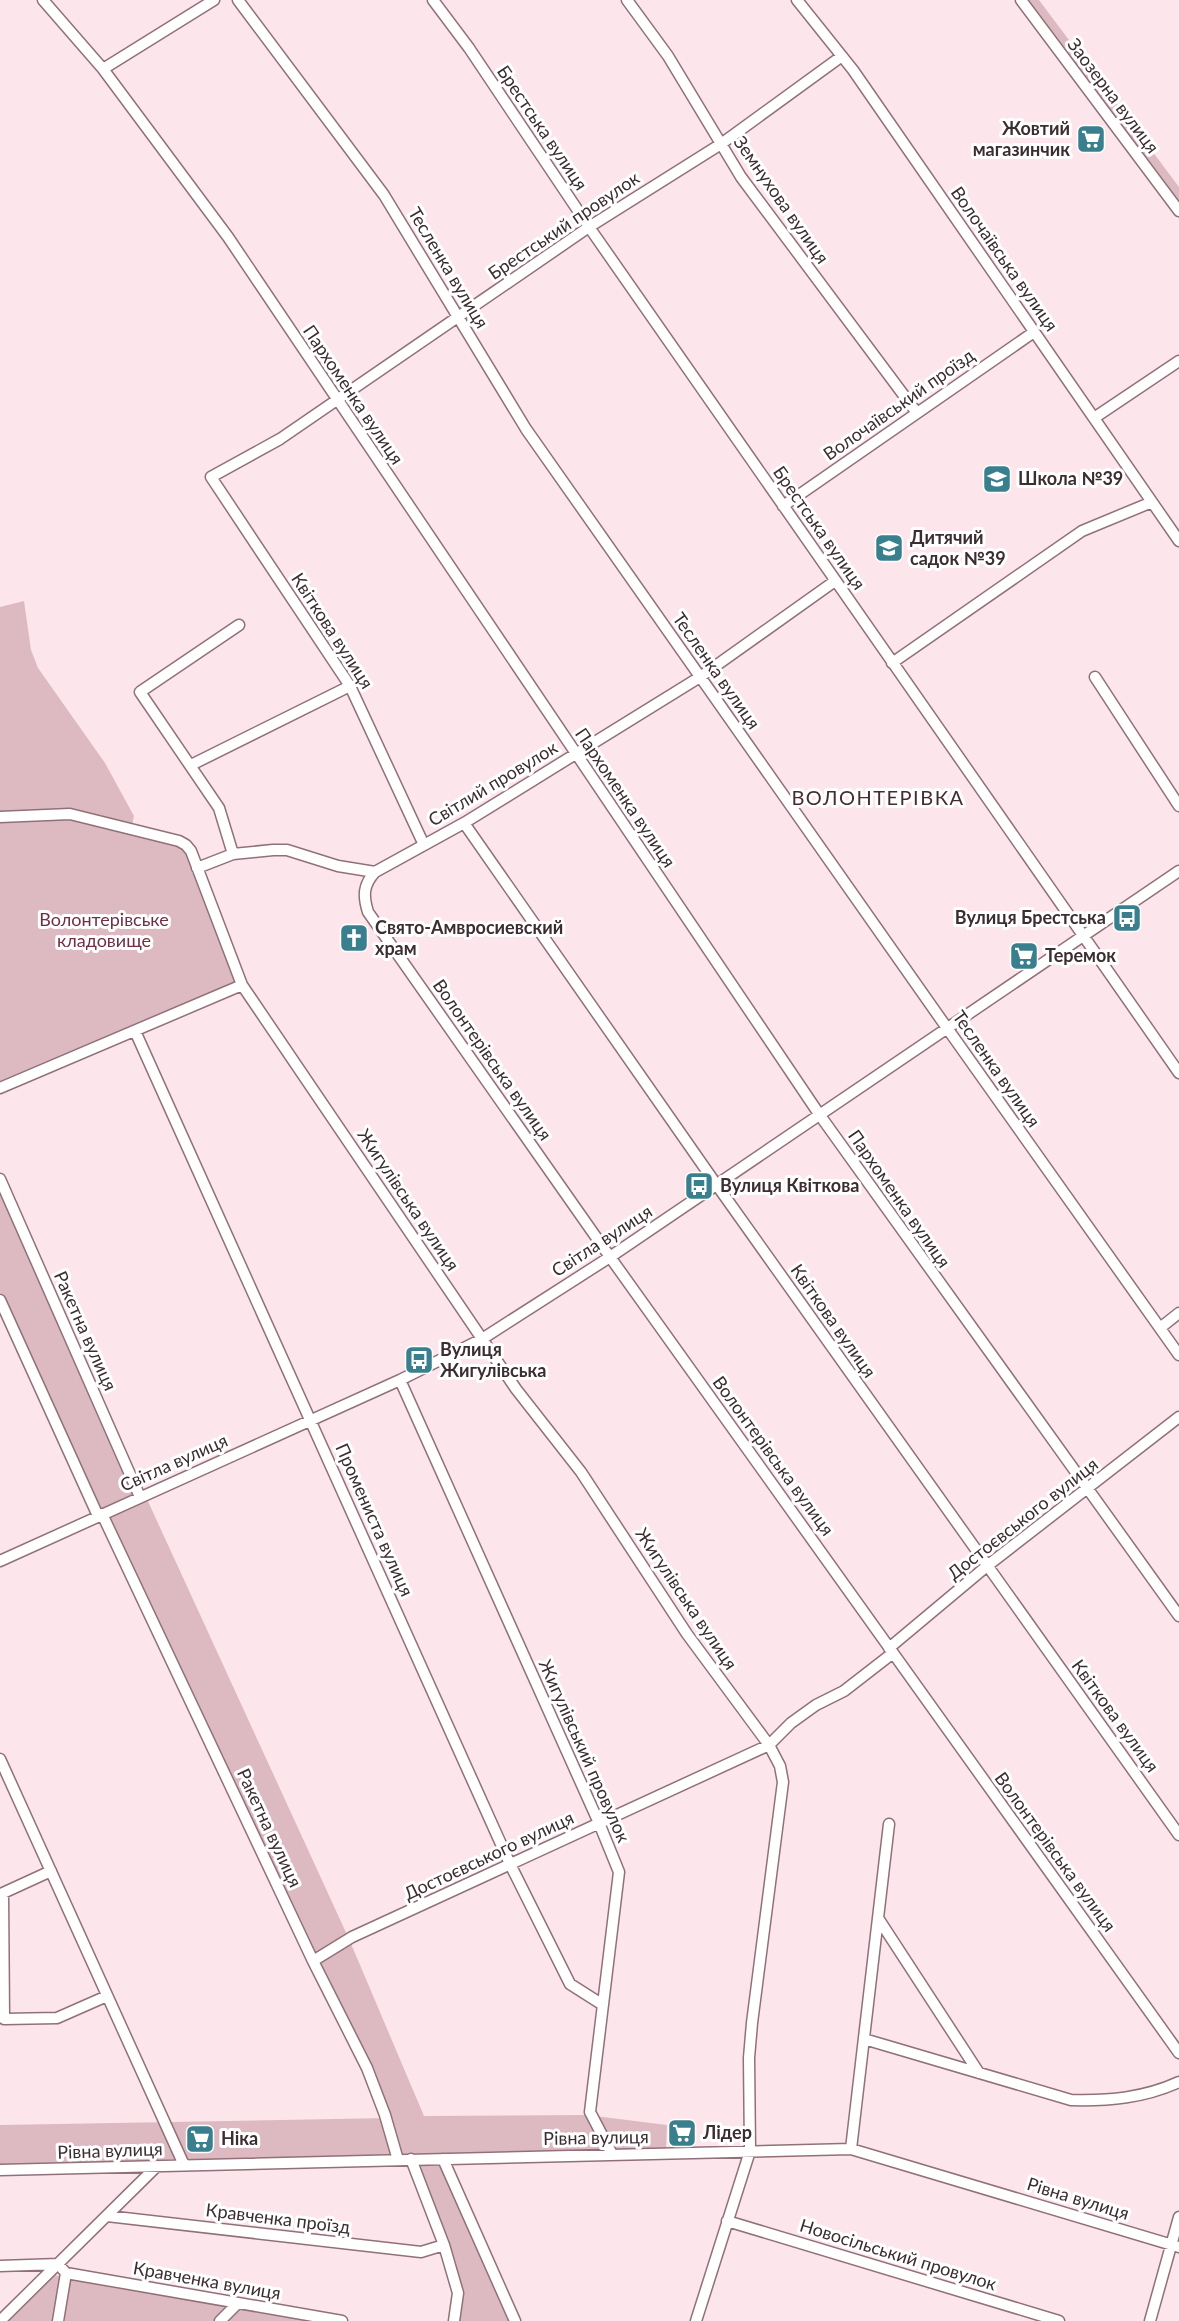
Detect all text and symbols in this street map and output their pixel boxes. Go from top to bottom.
street label: Заозерна вулиця [1063,34,1164,157]
street label: Брестська вулиця [493,61,593,194]
place label: Жовтий магазинчик [973,117,1070,160]
supermarket icon: Жовтий магазинчик [1075,123,1107,155]
street label: Земнухова вулиця [730,131,834,268]
street label: Брестський провулок [484,166,644,284]
street label: Волочаївська вулиця [947,182,1063,335]
street label: Тесленка вулиця [404,203,494,332]
street label: Пархоменка вулиця [299,321,409,468]
street label: Волочаївський проїзд [819,344,978,465]
street label: Брестська вулиця [769,461,871,593]
school or university icon: Школа №39 [981,463,1013,495]
place label: Школа №39 [1018,467,1123,489]
place label: Дитячий садок №39 [910,526,1006,569]
school or university icon: Дитячий садок №39 [873,532,905,564]
street label: Квіткова вулиця [287,568,378,693]
street label: Тесленка вулиця [668,608,765,733]
street label: Пархоменка вулиця [571,724,681,871]
street label: Світлий провулок [424,736,562,830]
district label: ВОЛОНТЕРІВКА [791,785,965,809]
bus stop icon: Вулиця Брестська [1111,902,1143,934]
place label: Вулиця Брестська [955,906,1106,928]
park label: Волонтерівське кладовище [39,908,169,951]
place label: Свято-Амвросиевский храм [375,916,563,959]
church icon: Свято-Амвросиевский храм [338,922,370,954]
supermarket icon: Теремок [1008,940,1040,972]
place label: Теремок [1045,944,1116,966]
street label: Волонтерівська вулиця [429,975,557,1144]
street label: Тесленка вулиця [948,1006,1045,1131]
street label: Жигулівська вулиця [353,1124,464,1275]
street label: Пархоменка вулиця [844,1125,956,1272]
bus stop icon: Вулиця Квіткова [683,1170,715,1202]
place label: Вулиця Квіткова [720,1174,859,1196]
street label: Світла вулиця [547,1200,656,1281]
street label: Квіткова вулиця [786,1259,881,1382]
street label: Ракетна вулиця [50,1267,122,1394]
place label: Вулиця Жигулівська [440,1338,546,1381]
bus stop icon: Вулиця Жигулівська [403,1344,435,1376]
street label: Волонтерівська вулиця [709,1371,839,1539]
street label: Світла вулиця [116,1429,231,1496]
street label: Промениста вулиця [331,1440,419,1599]
street label: Достоєвського вулиця [943,1453,1102,1584]
street label: Жигулівська вулиця [631,1523,742,1674]
street label: Квіткова вулиця [1068,1655,1164,1776]
street label: Жигулівський провулок [535,1656,636,1846]
street label: Ракетна вулиця [233,1765,307,1890]
street label: Волонтерівська вулиця [991,1767,1121,1935]
street label: Достоєвського вулиця [400,1806,577,1904]
supermarket icon: Лідер [666,2117,698,2149]
place label: Лідер [702,2121,752,2143]
supermarket icon: Ніка [184,2123,216,2155]
street label: Рівна вулиця [543,2125,649,2149]
place label: Ніка [221,2127,258,2149]
street label: Рівна вулиця [57,2137,163,2163]
street label: Рівна вулиця [1025,2172,1132,2224]
street label: Кравченка проїзд [205,2198,352,2238]
street label: Новосільський провулок [797,2214,1000,2295]
street label: Кравченка вулиця [132,2256,283,2304]

